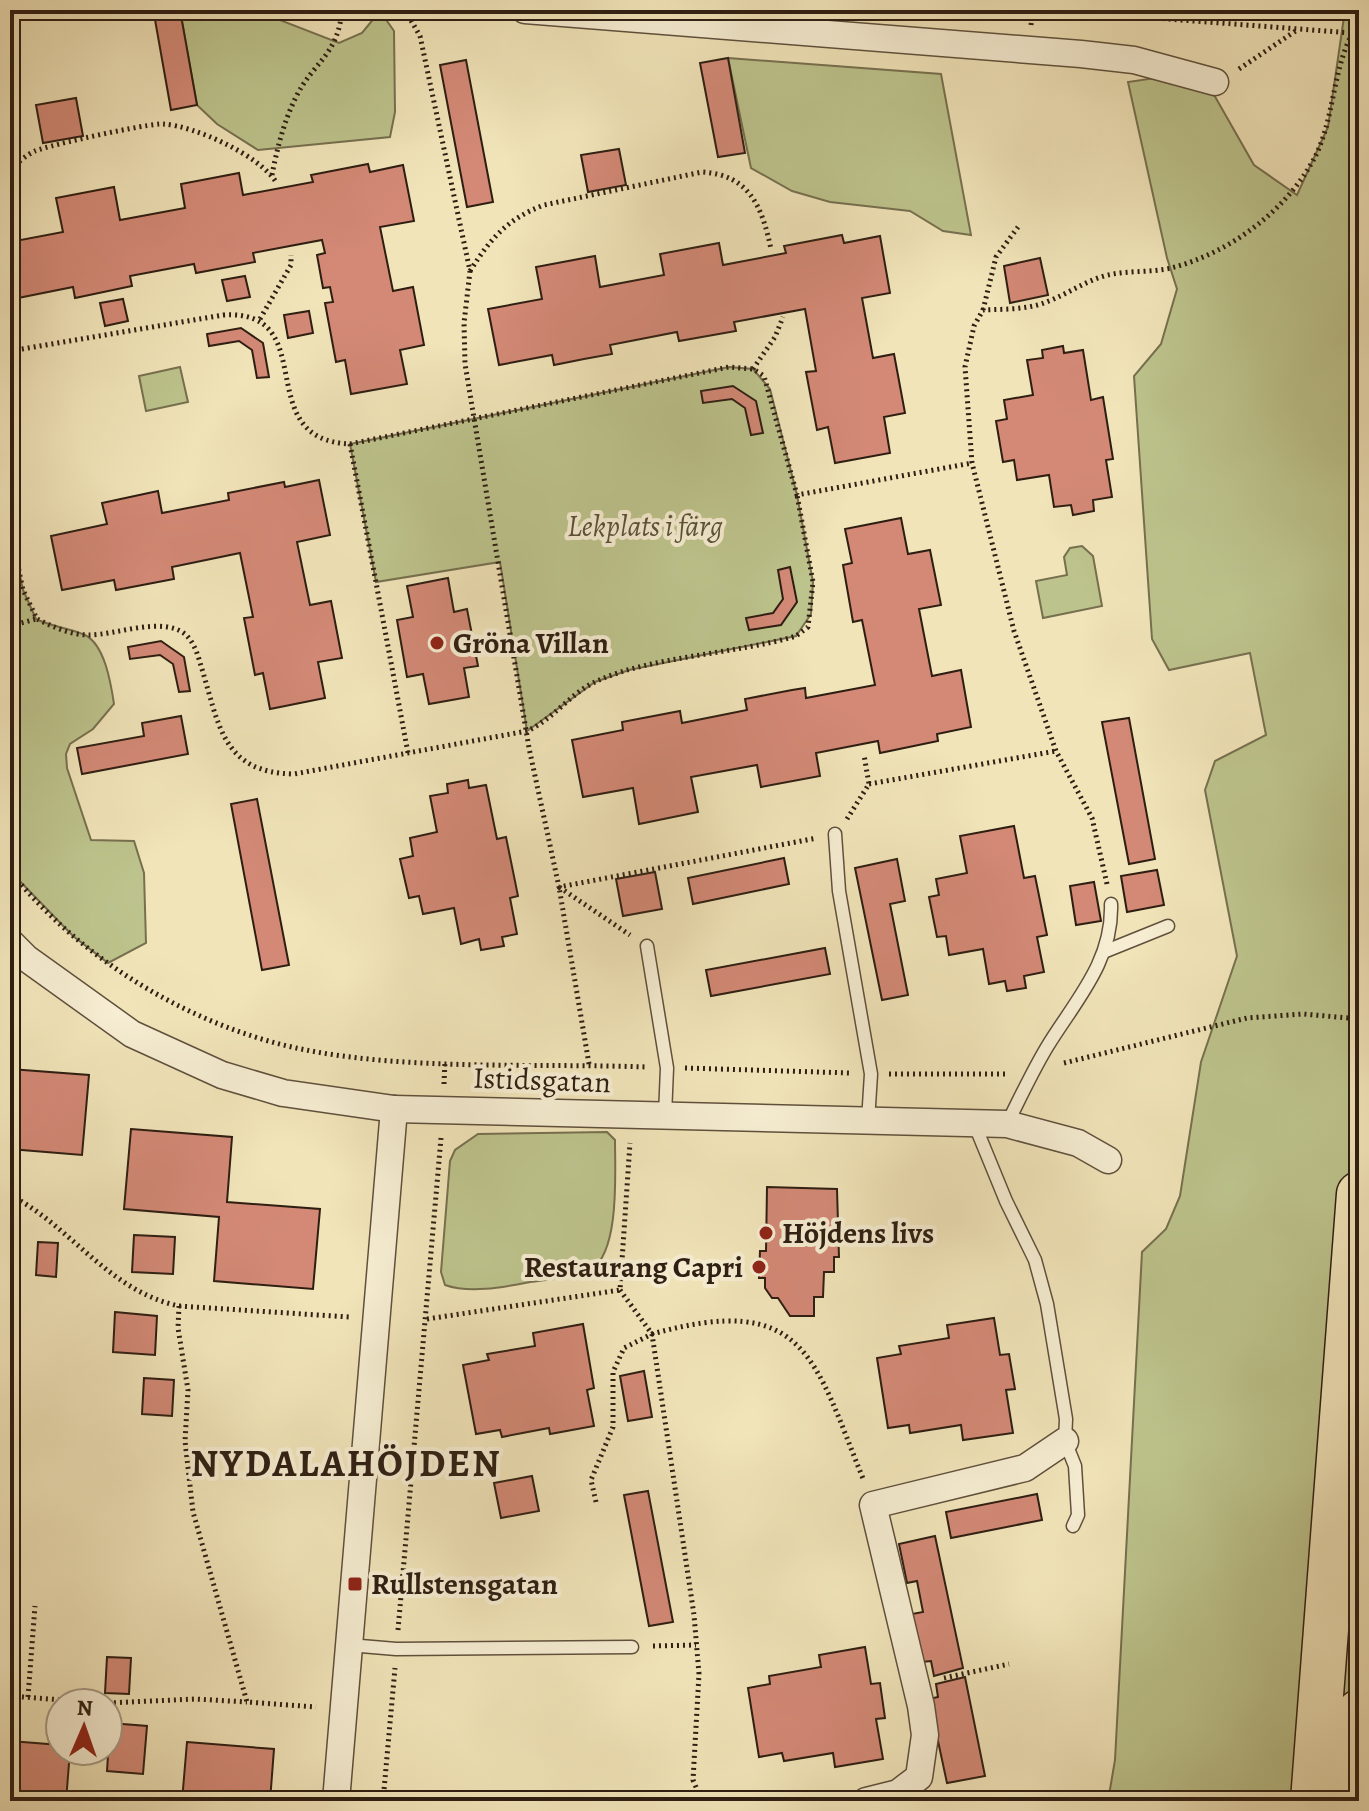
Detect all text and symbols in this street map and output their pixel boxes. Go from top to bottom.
park label: Lekplats i färg [567,506,723,546]
place label: Gröna Villan [453,623,609,663]
marker: Gröna Villan [428,634,446,652]
street label: Istidsgatan [472,1058,612,1102]
place label: Höjdens livs [782,1213,934,1253]
marker: Höjdens livs [757,1224,775,1242]
place label: Restaurang Capri [524,1247,743,1287]
marker: Restaurang Capri [750,1258,768,1276]
district label: NYDALAHÖJDEN [190,1437,502,1489]
place label: Rullstensgatan [371,1564,558,1604]
marker: Rullstensgatan [346,1575,364,1593]
north arrow [44,1687,124,1767]
text: N [76,1693,93,1723]

